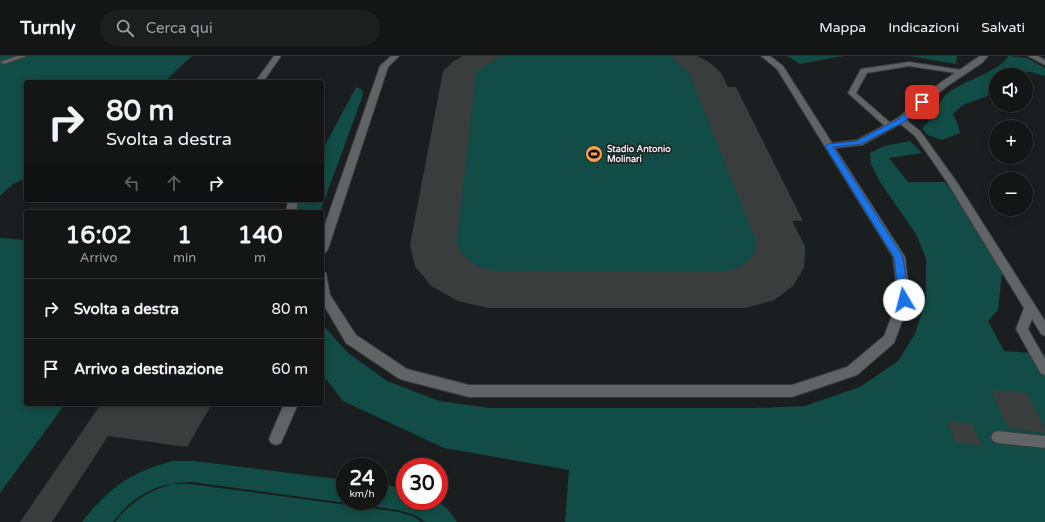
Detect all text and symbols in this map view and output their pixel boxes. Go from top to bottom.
search box [100,10,380,46]
text: Turnly [20,17,76,39]
icon: search [114,17,136,39]
text: Cerca qui [146,19,213,37]
text: Mappa [819,19,866,36]
text: Indicazioni [888,19,959,36]
text: Salvati [981,19,1025,36]
map controls [989,68,1033,216]
button: sound [989,68,1033,112]
pin [905,85,939,119]
icon: arrive [911,91,933,113]
text: 80 m [106,94,174,128]
icon: right [40,96,92,148]
button: + [989,120,1033,164]
text: Svolta a destra [106,128,232,150]
sports icon: Stadio Antonio Molinari [584,144,604,164]
place label: Stadio Antonio Molinari [607,144,671,165]
icon: left [121,172,143,194]
icon: ahead [163,172,185,194]
icon: right [205,172,227,194]
button: − [989,172,1033,216]
text: 16:02 [65,221,132,250]
text: 1 [177,221,192,250]
text: 140 [237,221,283,250]
text: Arrivo [80,250,117,266]
text: min [173,250,196,266]
text: m [254,250,266,266]
position arrow [883,279,925,321]
icon: right [40,298,62,320]
text: Svolta a destra [74,300,179,318]
text: 80 m [271,300,308,318]
icon: arrive [40,358,62,380]
text: Arrivo a destinazione [74,360,224,378]
text: 60 m [271,360,308,378]
speed limit sign: 30 [396,458,448,510]
text: 24 [349,467,375,491]
text: km/h [349,488,375,500]

